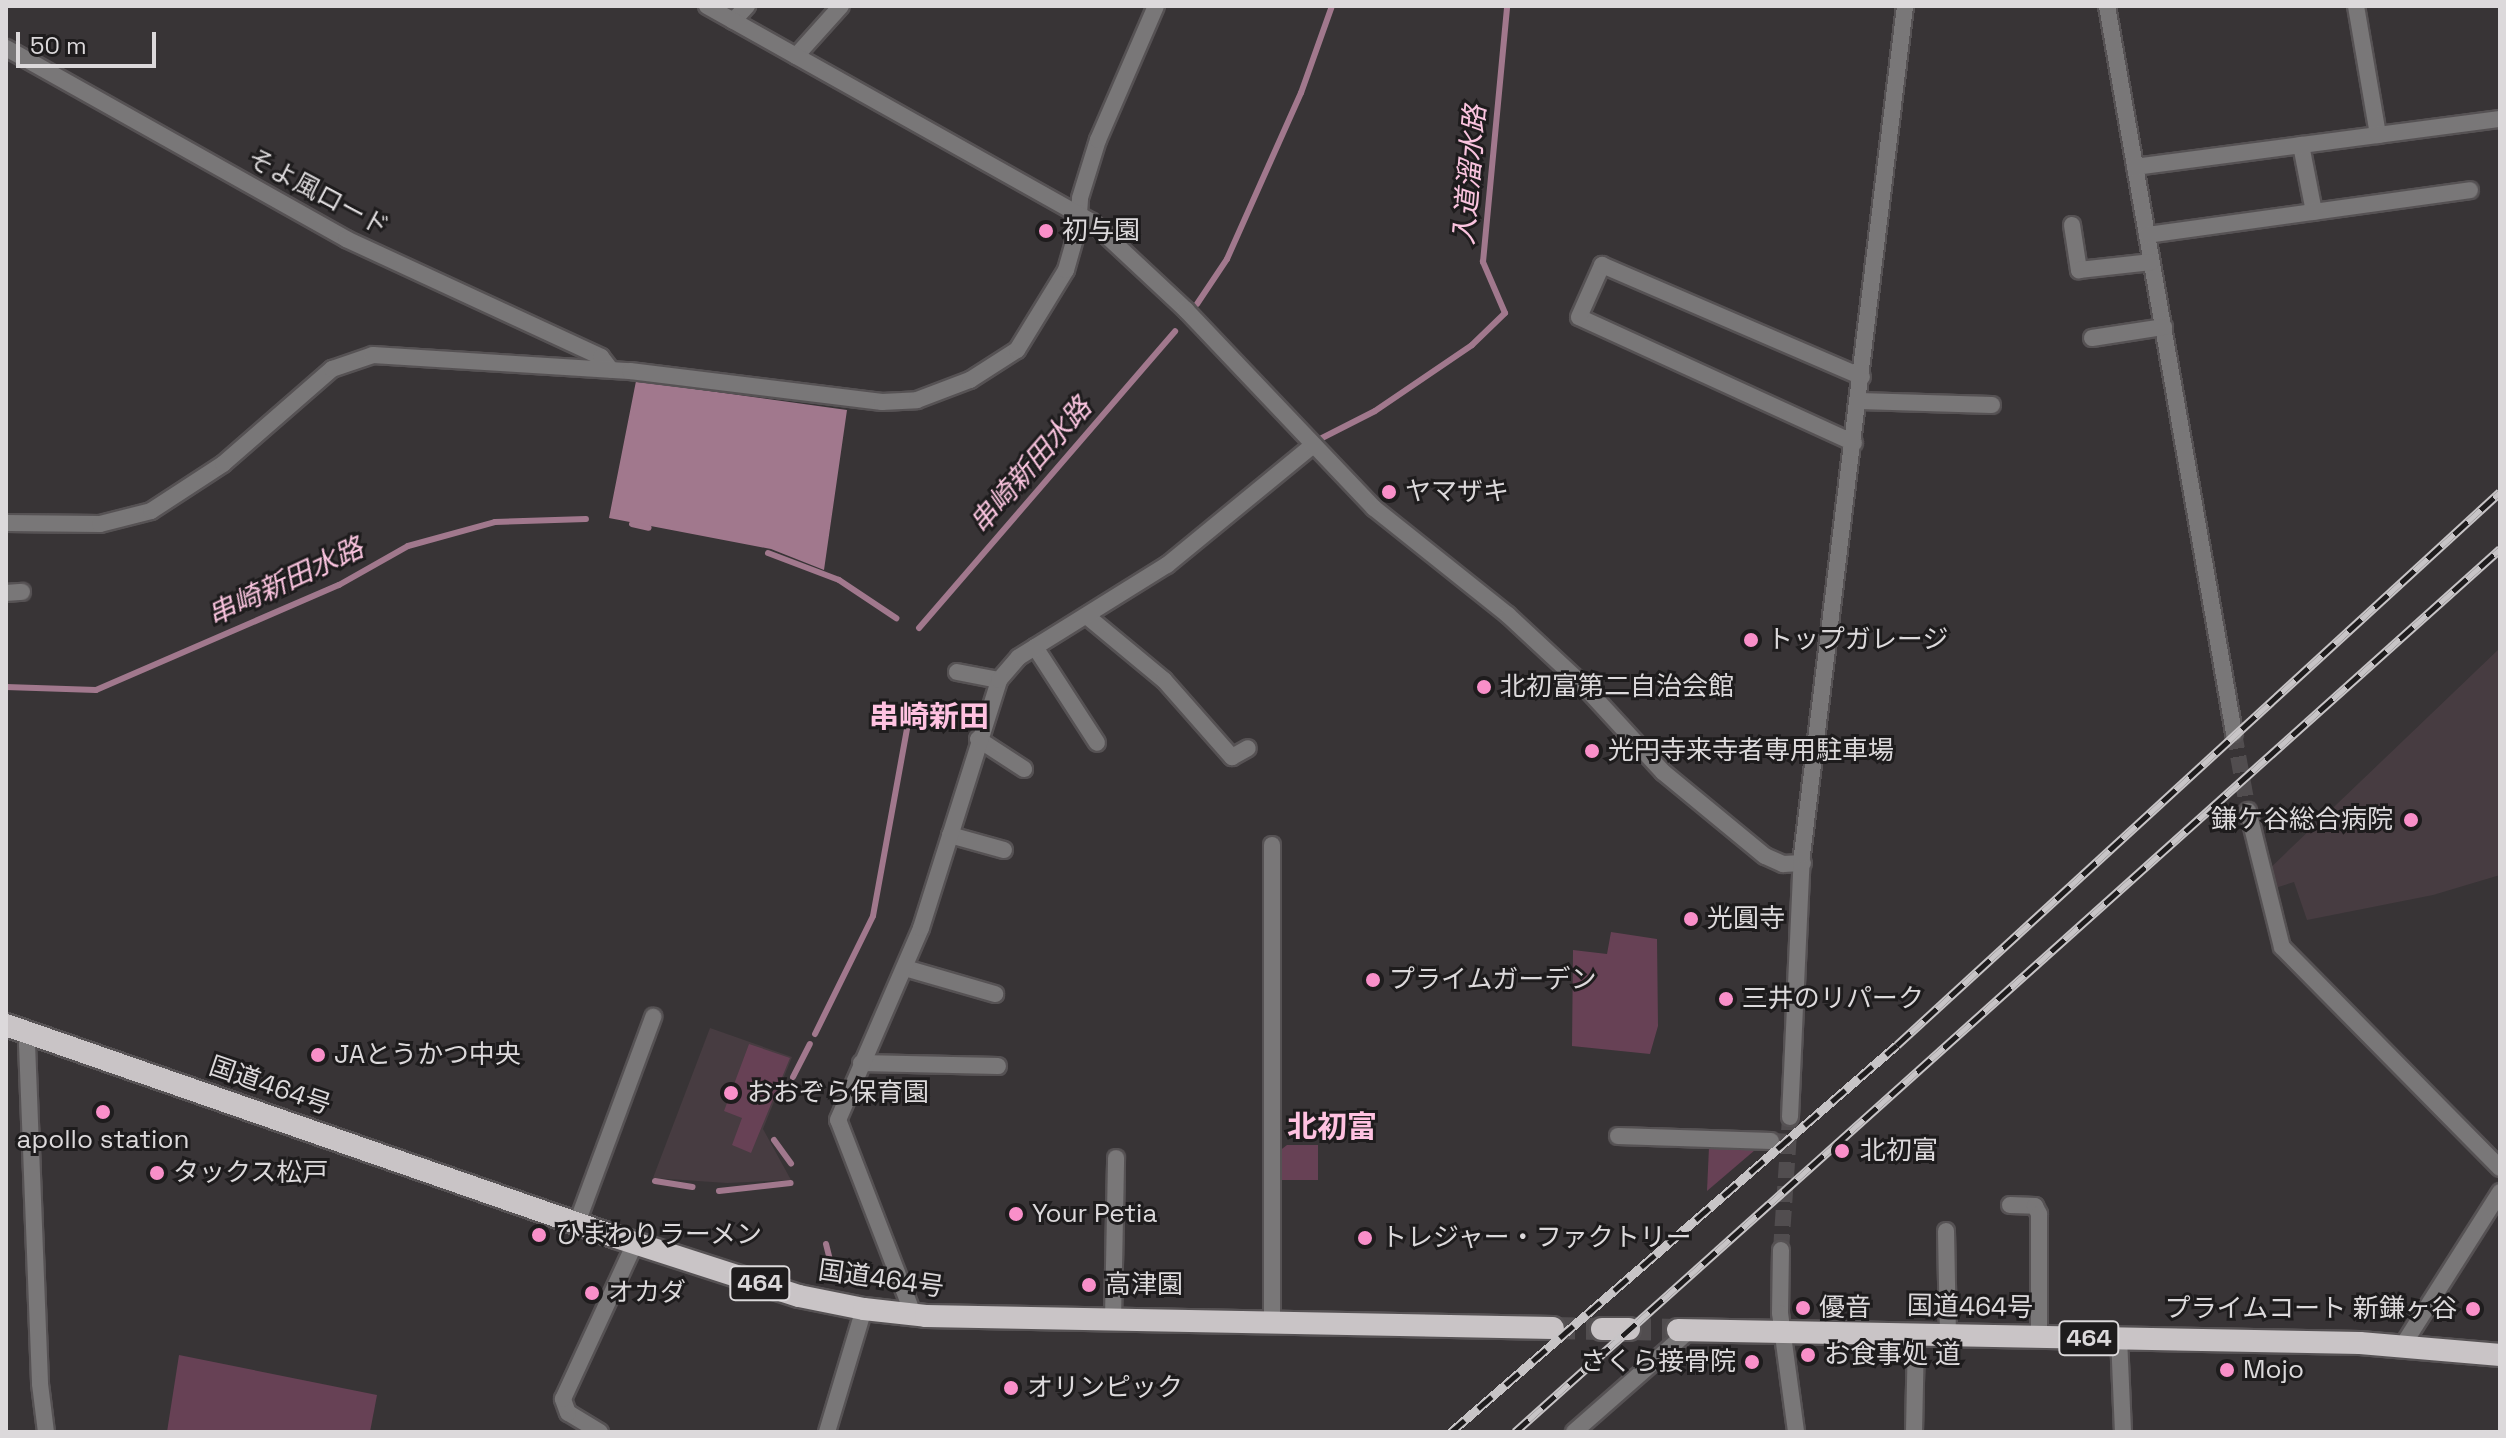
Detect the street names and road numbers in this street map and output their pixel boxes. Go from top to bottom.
street label: そよ風ロード [242,143,394,243]
street label: 国道464号 [205,1051,335,1121]
street label: 国道464号 [816,1255,946,1303]
road number: 464 [728,1263,792,1303]
street label: 国道464号 [1907,1290,2033,1324]
road number: 464 [2057,1318,2121,1358]

